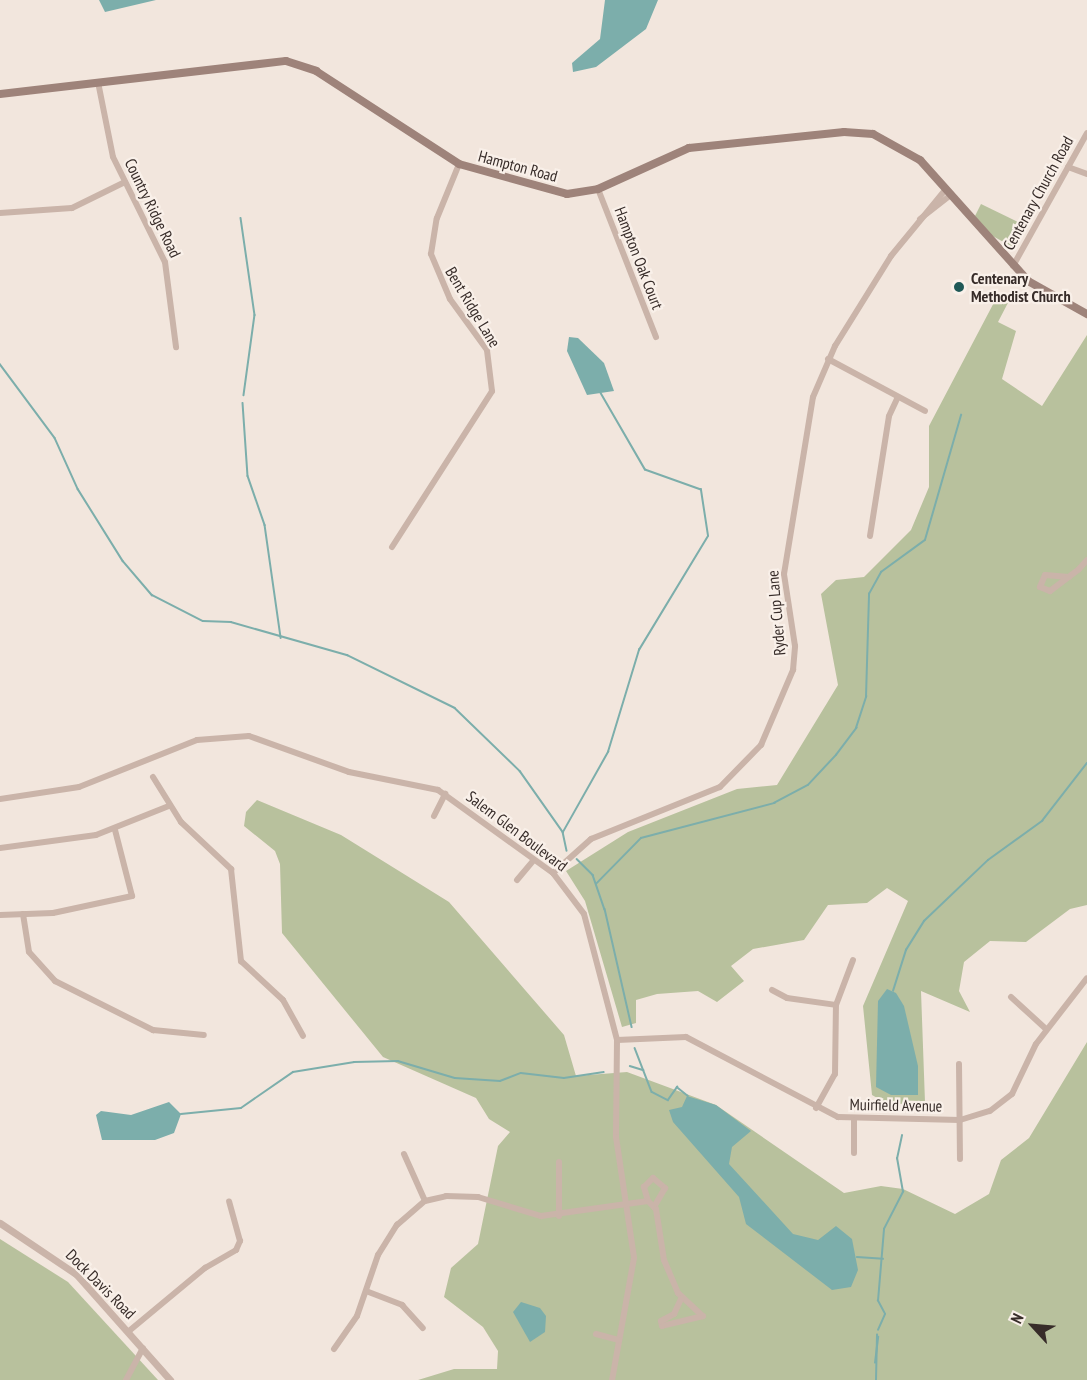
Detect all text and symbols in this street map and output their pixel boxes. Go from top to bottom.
street label: Centenary Church Road [999,132,1077,254]
street label: Hampton Road [476,146,560,186]
street label: Country Ridge Road [121,155,185,261]
street label: Hampton Oak Court [611,204,667,312]
street label: Bent Ridge Lane [441,263,505,351]
place label: Centenary Methodist Church [971,268,1071,306]
marker: Centenary Methodist Church [952,280,966,294]
street label: Ryder Cup Lane [763,570,789,656]
street label: Salem Glen Boulevard [463,787,571,875]
street label: Muirfield Avenue [849,1095,943,1115]
street label: Dock Davis Road [62,1245,140,1323]
north arrow [1003,1296,1063,1356]
text: N [1006,1310,1028,1326]

